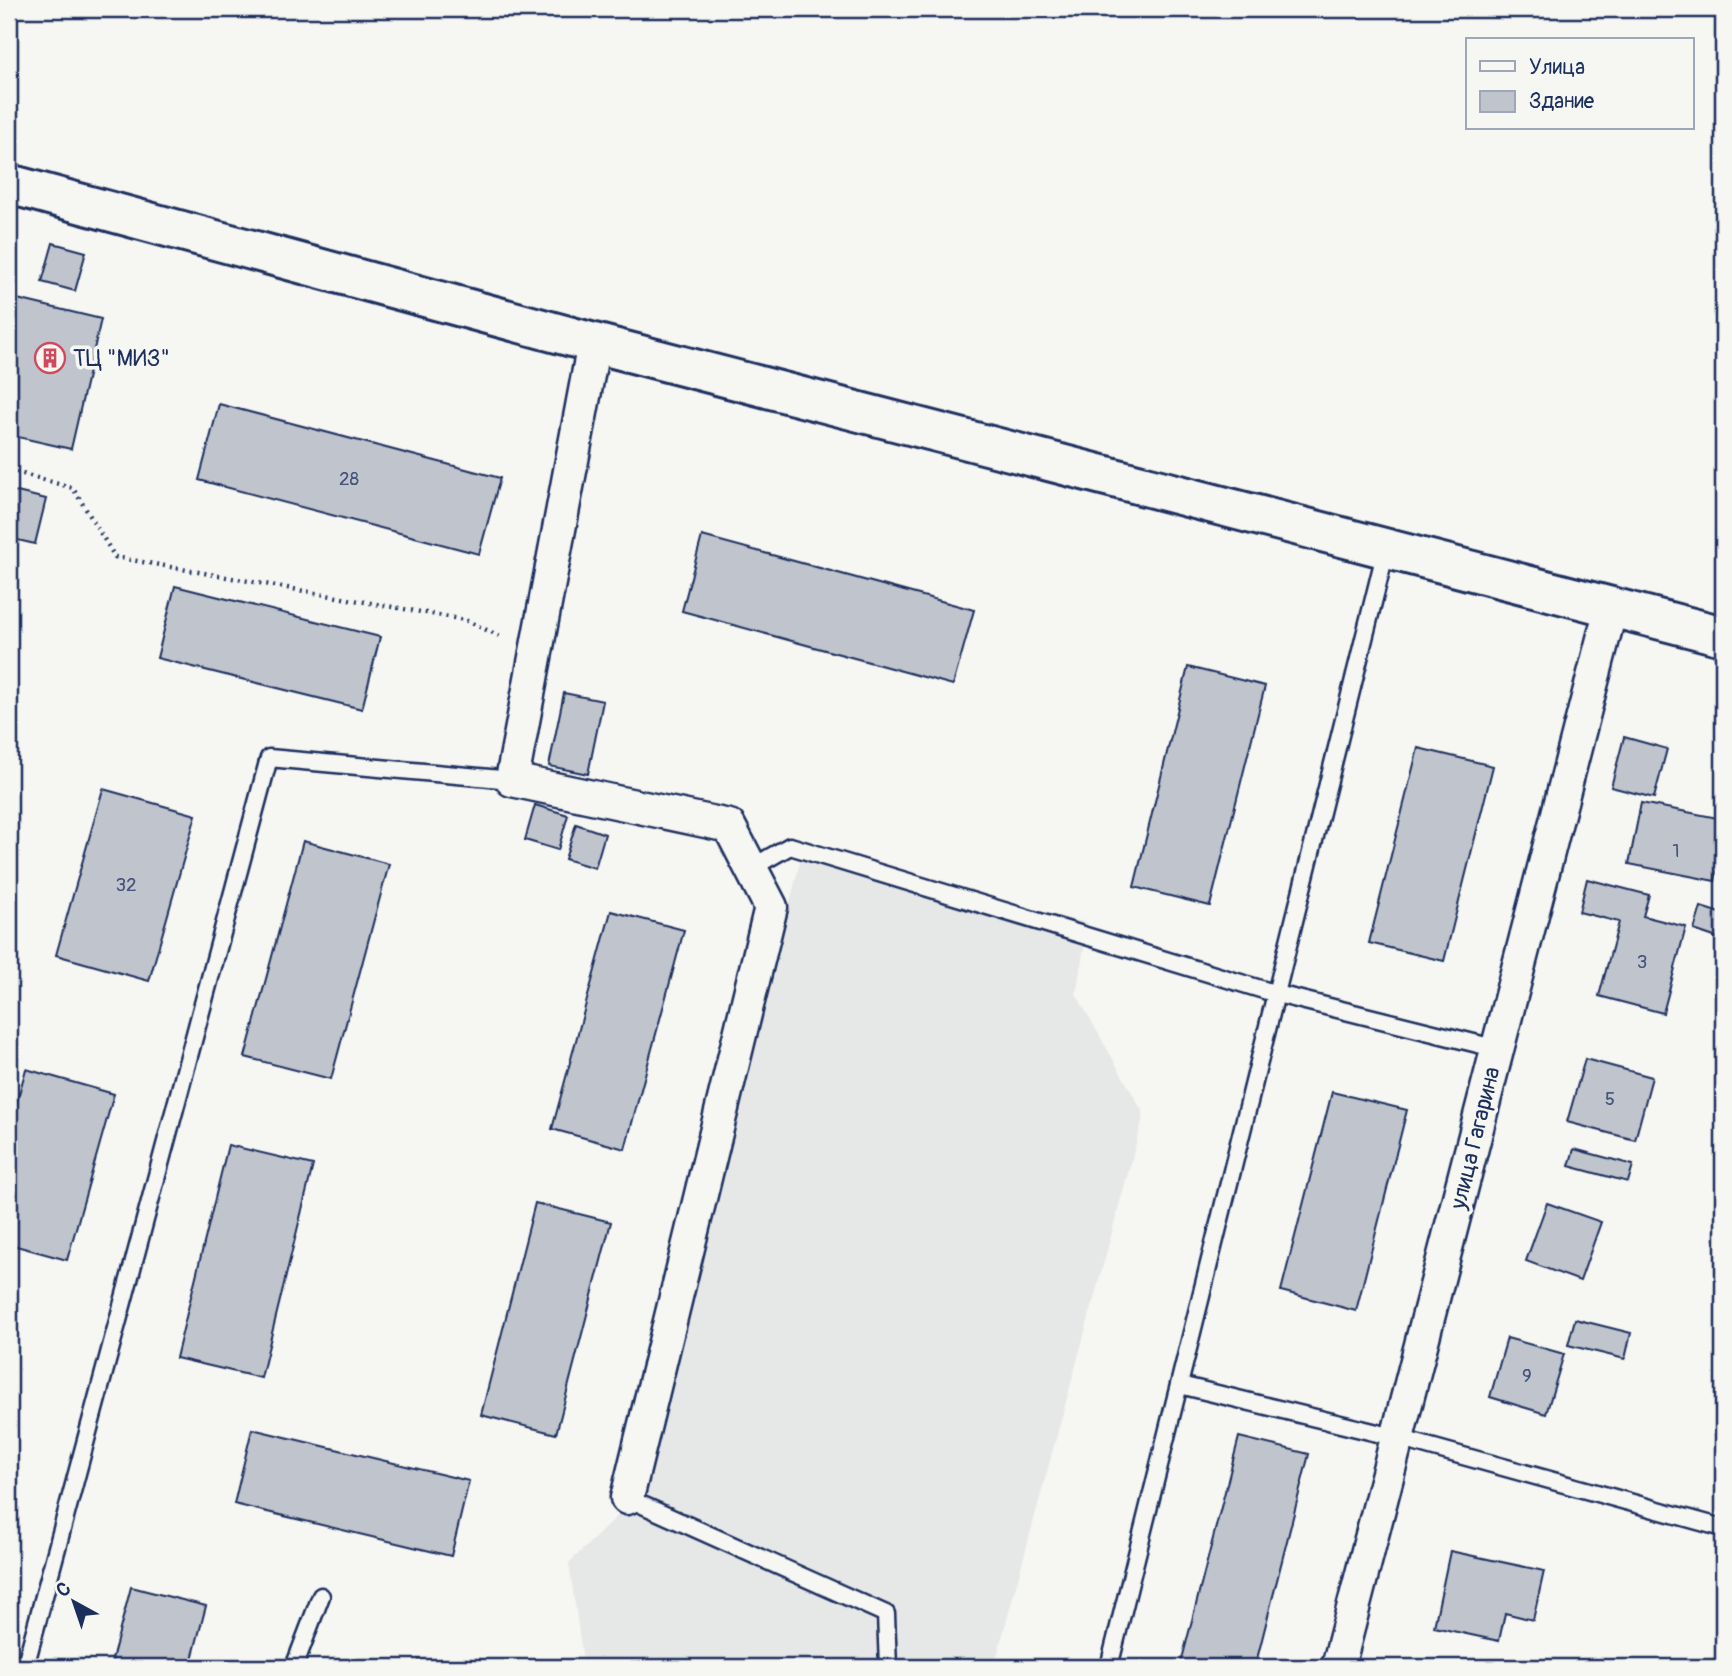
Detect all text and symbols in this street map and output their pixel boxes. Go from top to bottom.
legend [1466,38,1694,130]
text: Улица [1529,54,1585,81]
text: Здание [1529,88,1595,115]
building icon: ТЦ "МИЗ" [33,341,67,375]
place label: ТЦ "МИЗ" [73,344,170,373]
house number: 28 [339,467,359,491]
house number: 1 [1672,839,1680,863]
house number: 32 [115,873,137,897]
house number: 3 [1637,950,1647,974]
street label: улица Гагарина [1443,1064,1507,1213]
house number: 5 [1605,1087,1615,1111]
house number: 9 [1522,1364,1532,1388]
north arrow [38,1568,108,1638]
text: С [52,1577,76,1603]

